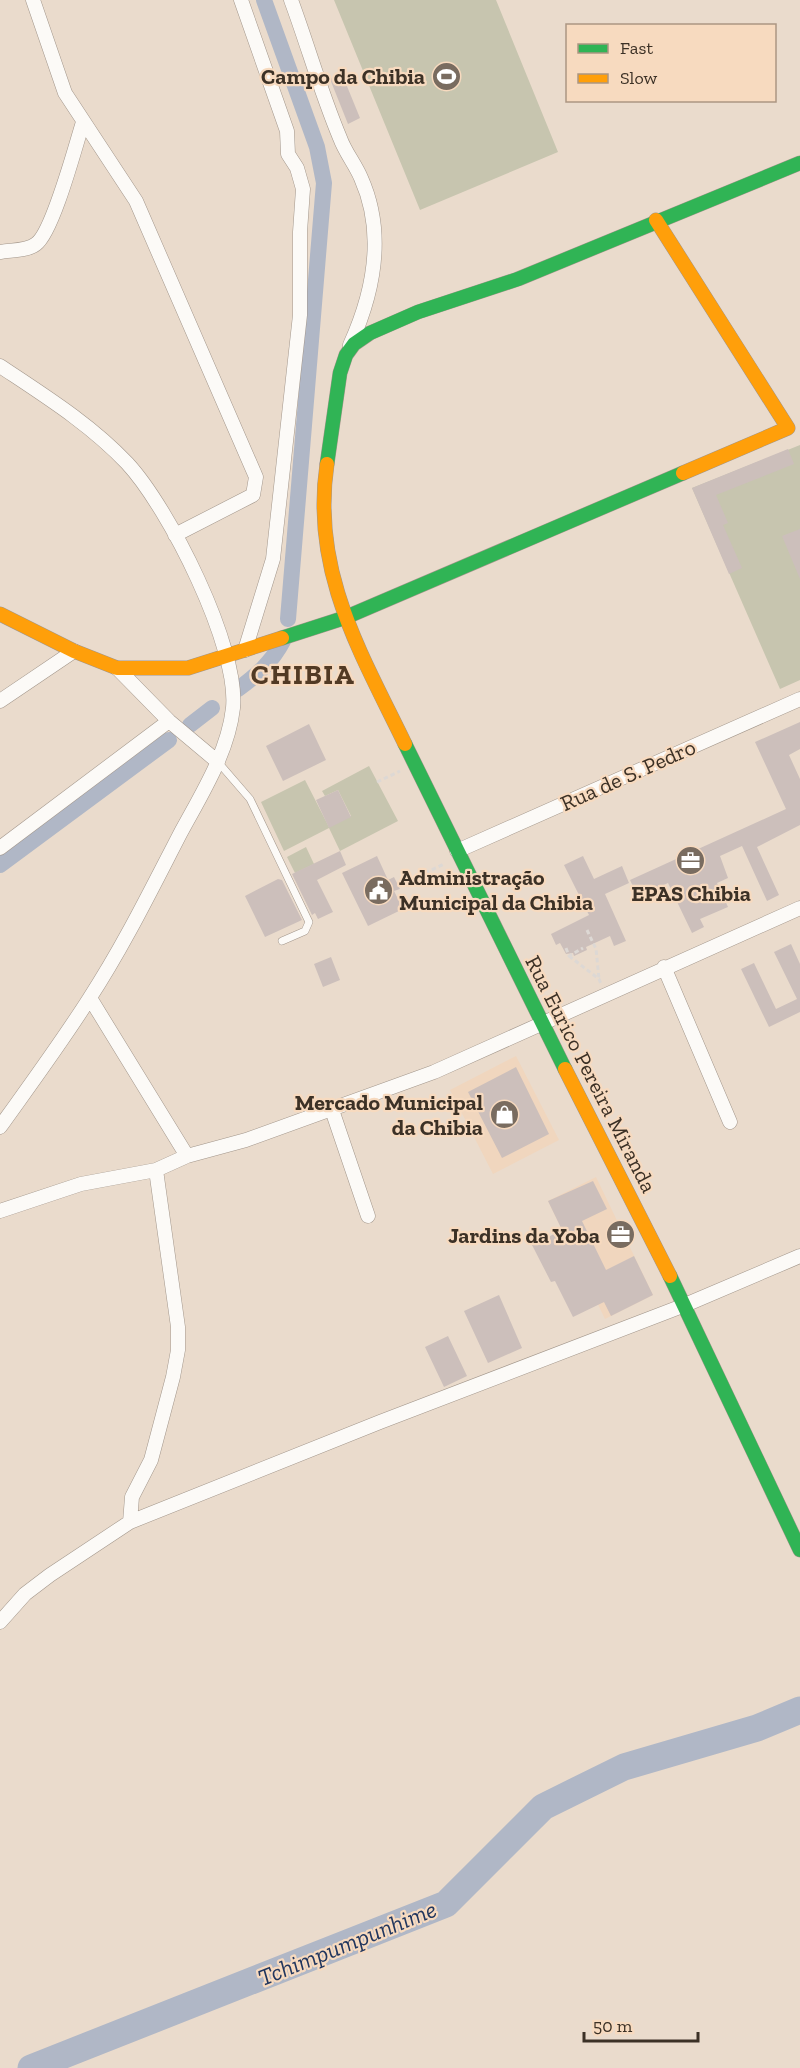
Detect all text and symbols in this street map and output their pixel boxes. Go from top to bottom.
legend [566,24,776,102]
text: Fast [620,37,653,59]
sports icon: Campo da Chibia [430,60,462,92]
place label: Campo da Chibia [261,63,425,90]
text: Slow [620,67,657,89]
district label: CHIBIA [251,658,355,691]
street label: Rua de S. Pedro [556,733,700,817]
office icon: EPAS Chibia [675,845,707,877]
place label: Administração Municipal da Chibia [399,864,593,916]
public building icon: Administração Municipal da Chibia [362,874,394,906]
place label: EPAS Chibia [631,880,751,907]
street label: Rua Eurico Pereira Miranda [519,951,663,1197]
place label: Mercado Municipal da Chibia [295,1089,483,1141]
shop icon: Mercado Municipal da Chibia [488,1099,520,1131]
office icon: Jardins da Yoba [605,1219,637,1251]
place label: Jardins da Yoba [448,1222,600,1249]
water label: Tchimpumpunhime [254,1894,440,1992]
scale bar [584,2005,698,2043]
text: 50 m [593,2015,633,2037]

